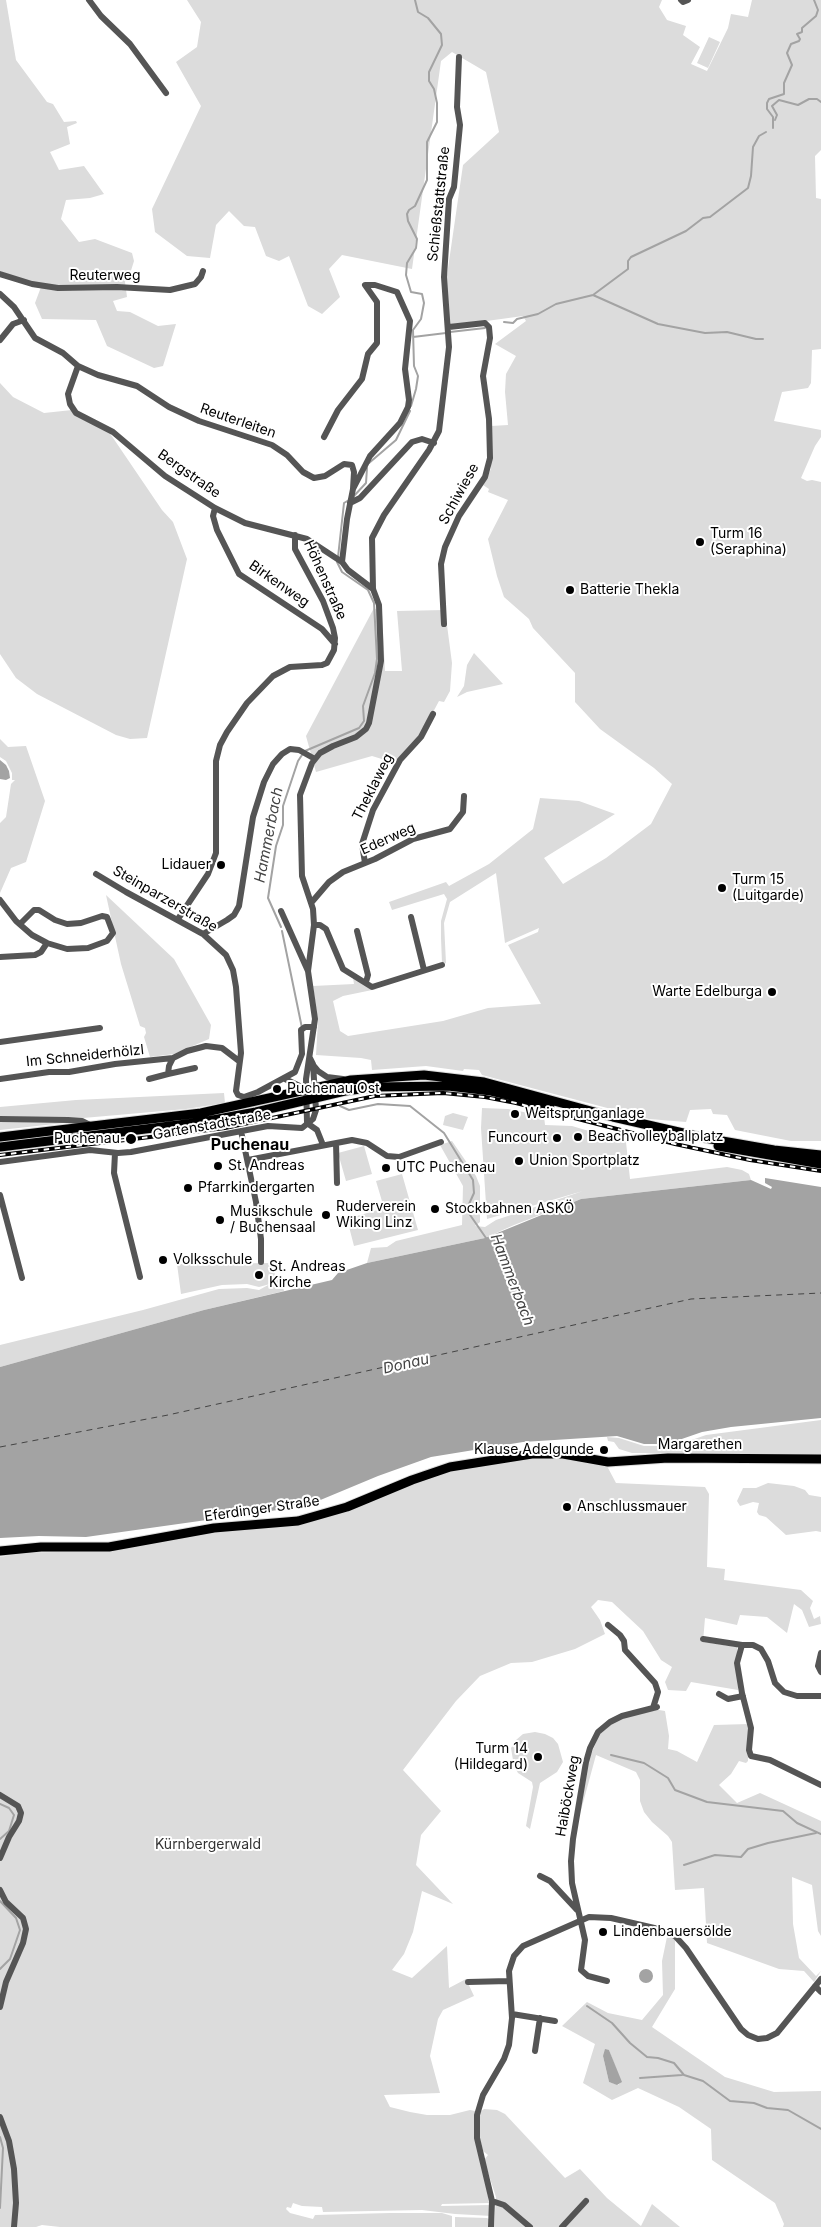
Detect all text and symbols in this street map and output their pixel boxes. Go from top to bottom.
street label: Schießstattstraße [425,145,453,263]
street label: Reuterweg [69,268,141,284]
street label: Reuterleiten [198,400,278,442]
street label: Bergstraße [154,446,224,502]
street label: Schiwiese [435,461,483,527]
place label: Turm 16 (Seraphina) [710,526,787,558]
marker: Turm 16 (Seraphina) [694,536,706,548]
street label: Höhenstraße [300,538,350,622]
street label: Birkenweg [246,557,312,611]
place label: Batterie Thekla [580,582,679,598]
marker: Batterie Thekla [564,584,576,596]
street label: Theklaweg [349,751,397,823]
water label: Hammerbach [251,786,287,884]
street label: Ederweg [358,819,418,859]
place label: Lidauer [162,857,211,873]
marker: Lidauer [215,859,227,871]
street label: Steinparzerstraße [110,862,220,936]
place label: Turm 15 (Luitgarde) [732,872,804,904]
marker: Turm 15 (Luitgarde) [716,882,728,894]
place label: Warte Edelburga [652,984,762,1000]
marker: Warte Edelburga [766,986,778,998]
street label: Im Schneiderhölzl [25,1041,145,1071]
place label: Puchenau Ost [287,1081,380,1097]
marker: Puchenau Ost [271,1083,283,1095]
street label: Gartenstadtstraße [152,1106,272,1144]
place label: Weitsprunganlage [525,1106,645,1122]
marker: Weitsprunganlage [509,1108,521,1120]
place label: Beachvolleyballplatz [588,1129,723,1145]
place label: Funcourt [488,1130,547,1146]
place label: Puchenau [54,1131,120,1147]
marker: Beachvolleyballplatz [572,1131,584,1143]
marker: Puchenau [124,1132,138,1146]
marker: Funcourt [551,1132,563,1144]
district label: Puchenau [211,1135,289,1155]
place label: Union Sportplatz [529,1153,640,1169]
marker: Union Sportplatz [513,1155,525,1167]
place label: St. Andreas [228,1158,305,1174]
marker: St. Andreas [212,1160,224,1172]
place label: UTC Puchenau [396,1160,495,1176]
marker: UTC Puchenau [380,1162,392,1174]
place label: Pfarrkindergarten [198,1180,315,1196]
marker: Pfarrkindergarten [182,1182,194,1194]
place label: Ruderverein Wiking Linz [336,1199,416,1232]
place label: Stockbahnen ASKÖ [445,1201,574,1217]
marker: Stockbahnen ASKÖ [429,1203,441,1215]
place label: Musikschule / Buchensaal [230,1204,316,1236]
marker: Ruderverein Wiking Linz [320,1209,332,1221]
marker: Musikschule / Buchensaal [214,1214,226,1226]
water label: Hammerbach [486,1231,538,1329]
place label: Volksschule [173,1252,252,1268]
marker: Volksschule [157,1254,169,1266]
place label: St. Andreas Kirche [269,1259,346,1292]
marker: St. Andreas Kirche [253,1269,265,1281]
water label: Donau [381,1350,431,1378]
street label: Margarethen [658,1437,742,1453]
place label: Klause Adelgunde [474,1442,594,1458]
marker: Klause Adelgunde [598,1444,610,1456]
street label: Eferdinger Straße [203,1493,321,1525]
place label: Anschlussmauer [577,1499,687,1515]
marker: Anschlussmauer [561,1501,573,1513]
place label: Turm 14 (Hildegard) [454,1741,528,1774]
marker: Turm 14 (Hildegard) [532,1751,544,1763]
street label: Haiböckweg [553,1754,583,1838]
park label: Kürnbergerwald [155,1837,261,1853]
place label: Lindenbauersölde [613,1924,732,1940]
marker: Lindenbauersölde [597,1926,609,1938]

